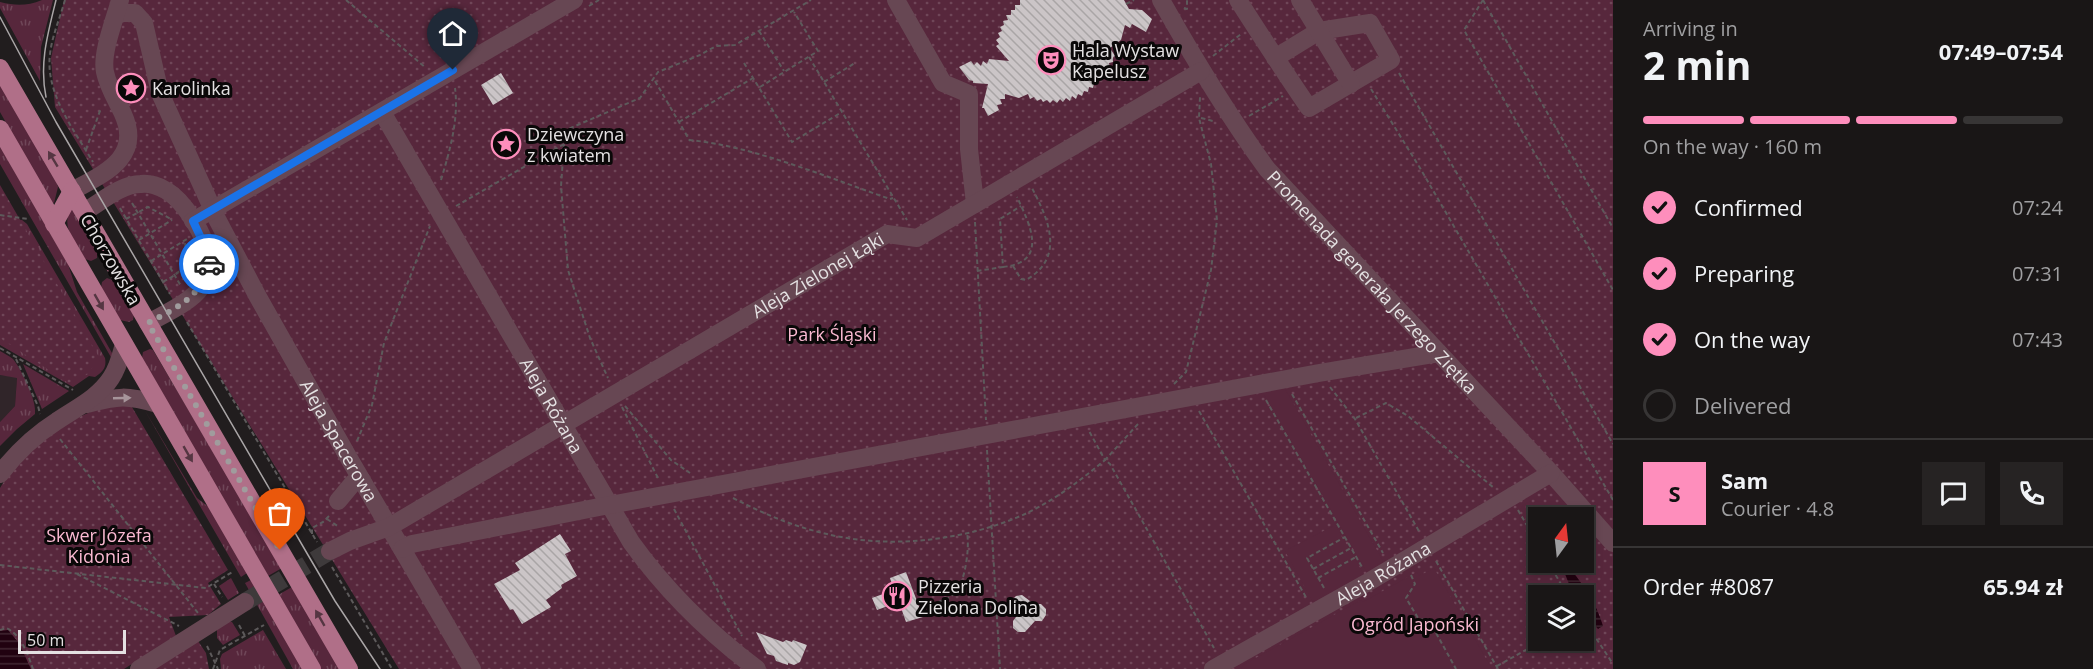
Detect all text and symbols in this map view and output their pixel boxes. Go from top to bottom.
pin [427,8,478,70]
text: Arriving in [1643,15,1738,42]
icon: home [436,17,469,50]
text: 07:49–07:54 [1939,36,2063,66]
place label: Hala Wystaw Kapelusz [1072,38,1179,83]
text: 2 min [1643,38,1751,91]
theatre icon: Hala Wystaw Kapelusz [1035,44,1067,76]
place icon: Karolinka [115,72,147,104]
place label: Karolinka [152,76,231,100]
place label: Dziewczyna z kwiatem [527,122,624,167]
place icon: Dziewczyna z kwiatem [490,128,522,160]
text: On the way · 160 m [1643,133,1822,160]
one-way arrow [48,150,58,167]
street label: Promenada generała Jerzego Ziętka [1262,165,1483,399]
icon: check [1643,191,1676,224]
text: Confirmed [1694,192,1803,222]
text: 07:24 [2012,194,2063,221]
street label: Chorzowska [75,209,147,309]
street label: Aleja Zielonej Łąki [747,227,888,323]
courier [179,234,239,294]
icon: car [193,248,226,281]
icon: check [1643,257,1676,290]
text: Preparing [1694,258,1794,288]
text: 07:31 [2012,260,2063,287]
one-way arrow [94,294,105,310]
park label: Park Śląski [787,322,877,346]
icon: check [1643,323,1676,356]
text: On the way [1694,324,1810,354]
text: 07:43 [2012,326,2063,353]
street label: Aleja Różana [515,353,589,458]
street label: Aleja Spacerowa [295,375,384,506]
text: Delivered [1694,390,1792,420]
one-way arrow [113,393,132,402]
one-way arrow [182,446,193,462]
button: chat [1922,462,1985,525]
button: phone [2000,462,2063,525]
text: Sam [1721,465,1768,495]
text: S [1668,478,1681,508]
pin [254,488,305,550]
text: Courier · 4.8 [1721,495,1834,522]
icon: bag [263,497,296,530]
north arrow [1528,507,1594,573]
map controls [1528,507,1594,651]
park label: Skwer Józefa Kidonia [46,523,152,568]
street label: Aleja Różana [1331,536,1435,610]
text: Order #8087 [1643,571,1774,601]
text: 65.94 zł [1983,571,2063,601]
place label: Pizzeria Zielona Dolina [918,574,1038,619]
restaurant icon: Pizzeria Zielona Dolina [881,580,913,612]
button: layers [1528,585,1594,651]
one-way arrow [315,610,325,627]
park label: Ogród Japoński [1351,612,1479,636]
scale bar [18,627,126,654]
text: 50 m [27,629,64,651]

